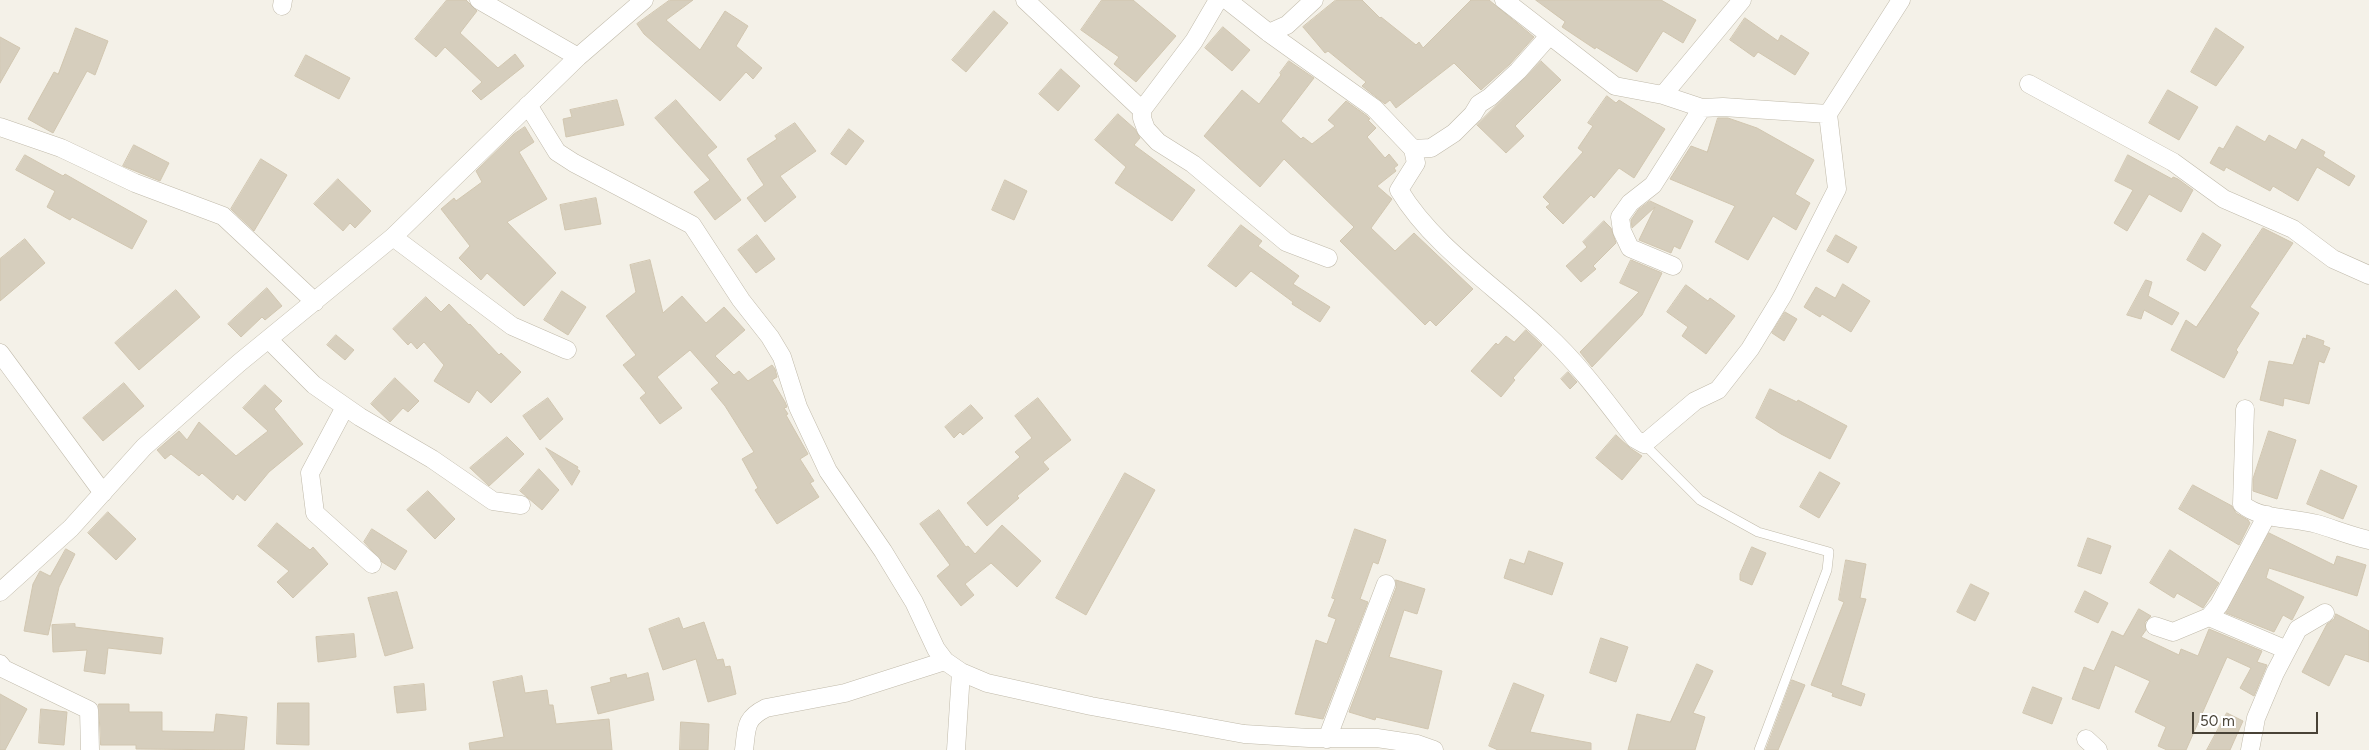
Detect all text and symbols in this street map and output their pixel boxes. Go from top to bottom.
scale bar [2194,702,2320,734]
text: 50 m [2200,712,2235,730]

